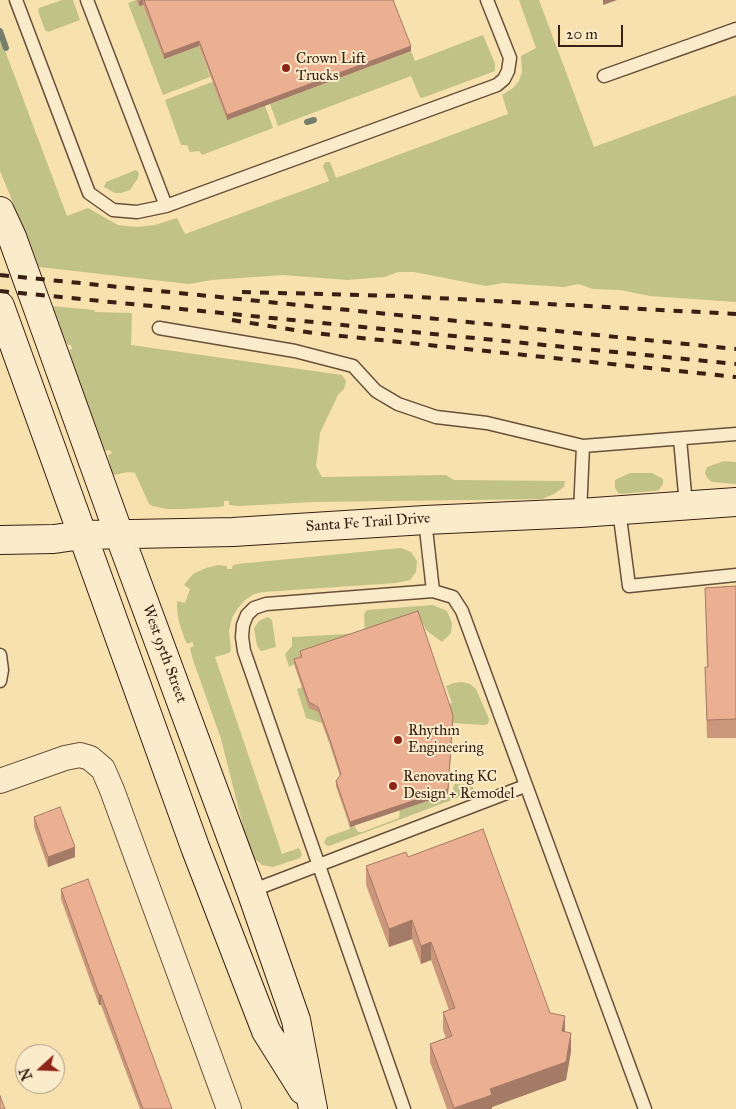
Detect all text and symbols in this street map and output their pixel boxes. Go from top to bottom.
scale bar [561,15,626,47]
text: 20 m [566,25,598,43]
place label: Crown Lift Trucks [296,50,366,85]
marker: Crown Lift Trucks [280,62,292,74]
street label: Santa Fe Trail Drive [305,510,431,536]
street label: West 95th Street [138,602,190,706]
place label: Rhythm Engineering [408,722,483,757]
marker: Rhythm Engineering [392,734,404,746]
place label: Renovating KC Design + Remodel [403,768,515,803]
marker: Renovating KC Design + Remodel [387,780,399,792]
north arrow [15,1044,65,1094]
text: N [16,1065,36,1082]

